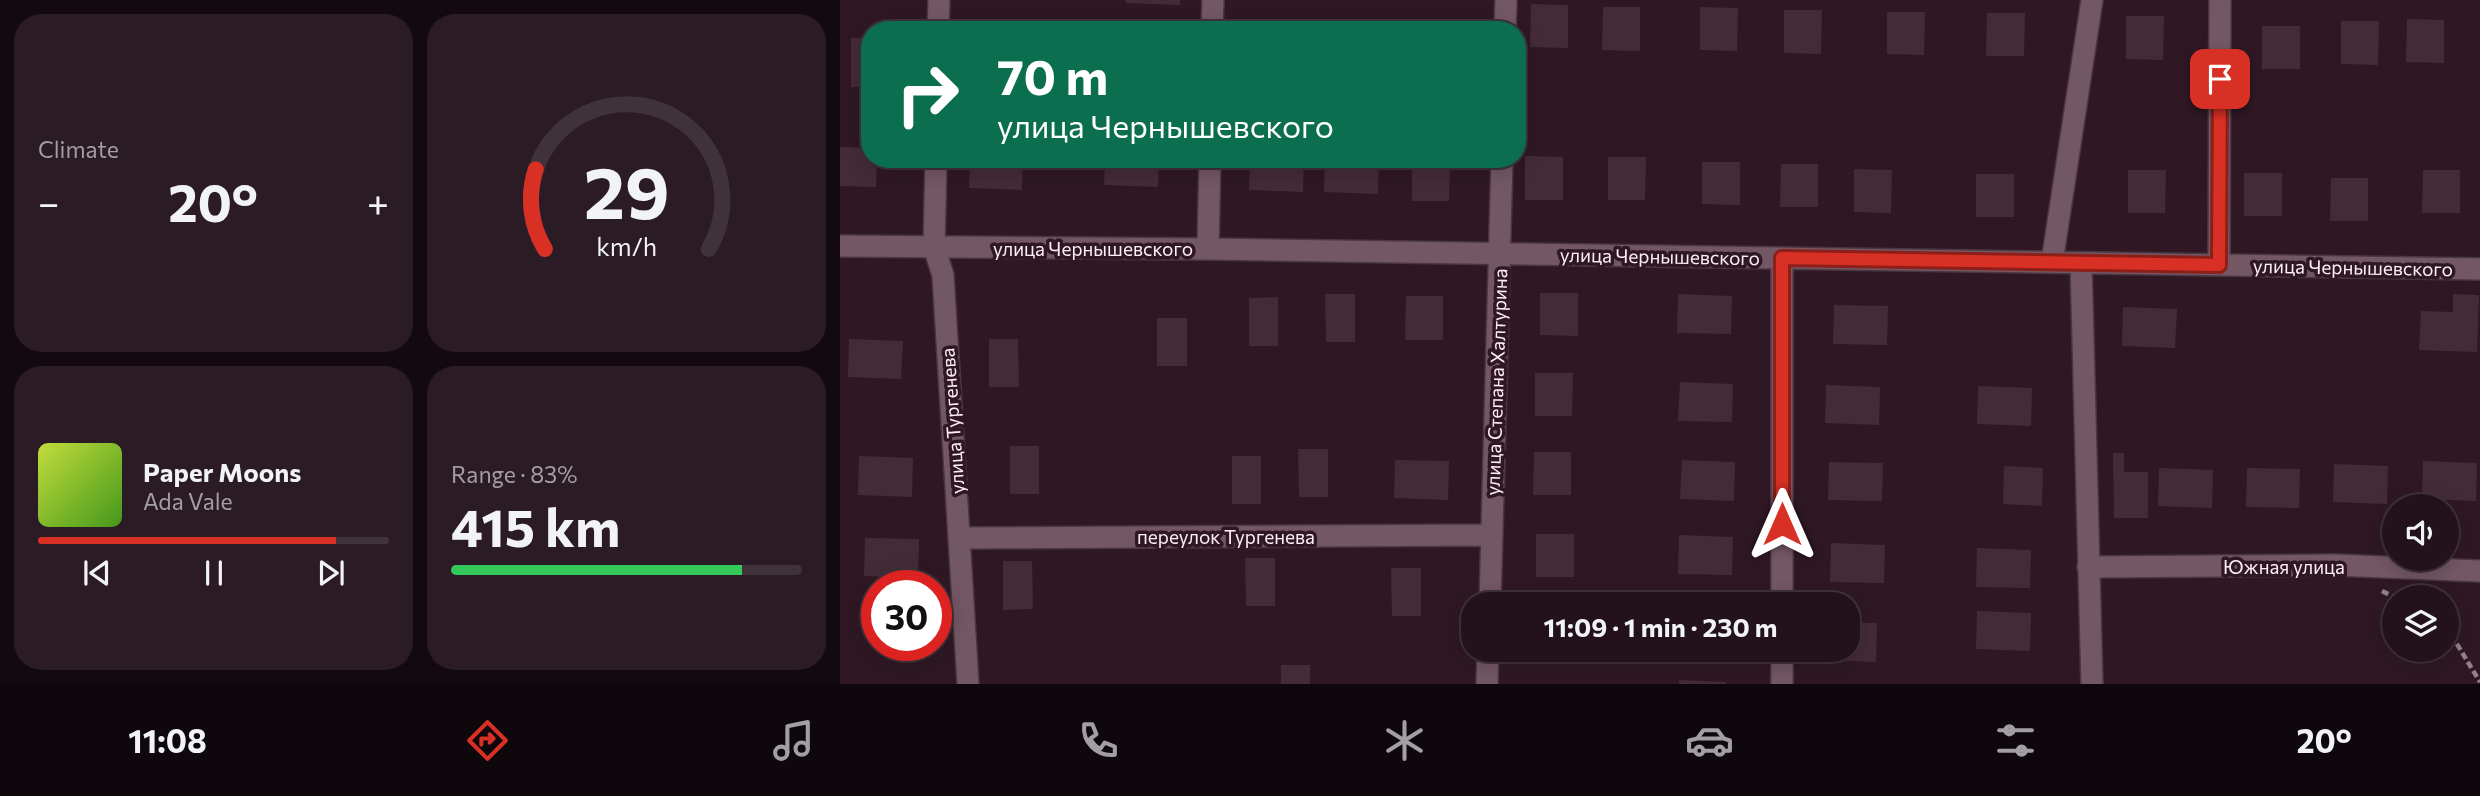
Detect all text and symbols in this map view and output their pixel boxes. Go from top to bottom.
text: 70 m [997,45,1108,105]
icon: right [882,49,973,140]
pin [2190,49,2250,109]
icon: arrive [2201,60,2239,98]
text: улица Чернышевского [997,105,1334,145]
text: Climate [38,135,119,163]
text: 29 [584,145,669,234]
text: 20° [168,169,258,233]
text: − [38,178,60,225]
text: + [367,178,389,225]
text: km/h [596,231,657,261]
street label: улица Чернышевского [993,237,1193,260]
street label: улица Чернышевского [1560,243,1760,269]
street label: улица Чернышевского [2253,254,2453,280]
street label: улица Степана Халтурина [1481,268,1511,496]
street label: улица Тургенева [935,347,969,495]
text: Paper Moons [143,456,301,487]
text: Range · 83% [451,460,577,488]
text: Ada Vale [143,487,233,515]
position arrow [1745,487,1819,561]
text: 415 km [451,494,620,558]
map controls [2382,494,2459,662]
button: sound [2382,494,2459,571]
street label: переулок Тургенева [1137,525,1315,548]
icon: previous [78,554,116,592]
icon: pause [195,554,233,592]
icon: next [312,554,350,592]
street label: Южная улица [2223,555,2345,578]
speed limit sign: 30 [861,570,952,661]
button: layers [2382,585,2459,662]
text: 11:09 · 1 min · 230 m [1544,611,1777,642]
icon: directions [463,716,512,765]
icon: music [769,716,818,765]
icon: phone [1074,716,1123,765]
icon: climate [1380,716,1429,765]
icon: car [1685,716,1734,765]
icon: filters [1991,716,2040,765]
text: 11:08 [128,720,207,760]
text: 20° [2296,720,2352,760]

